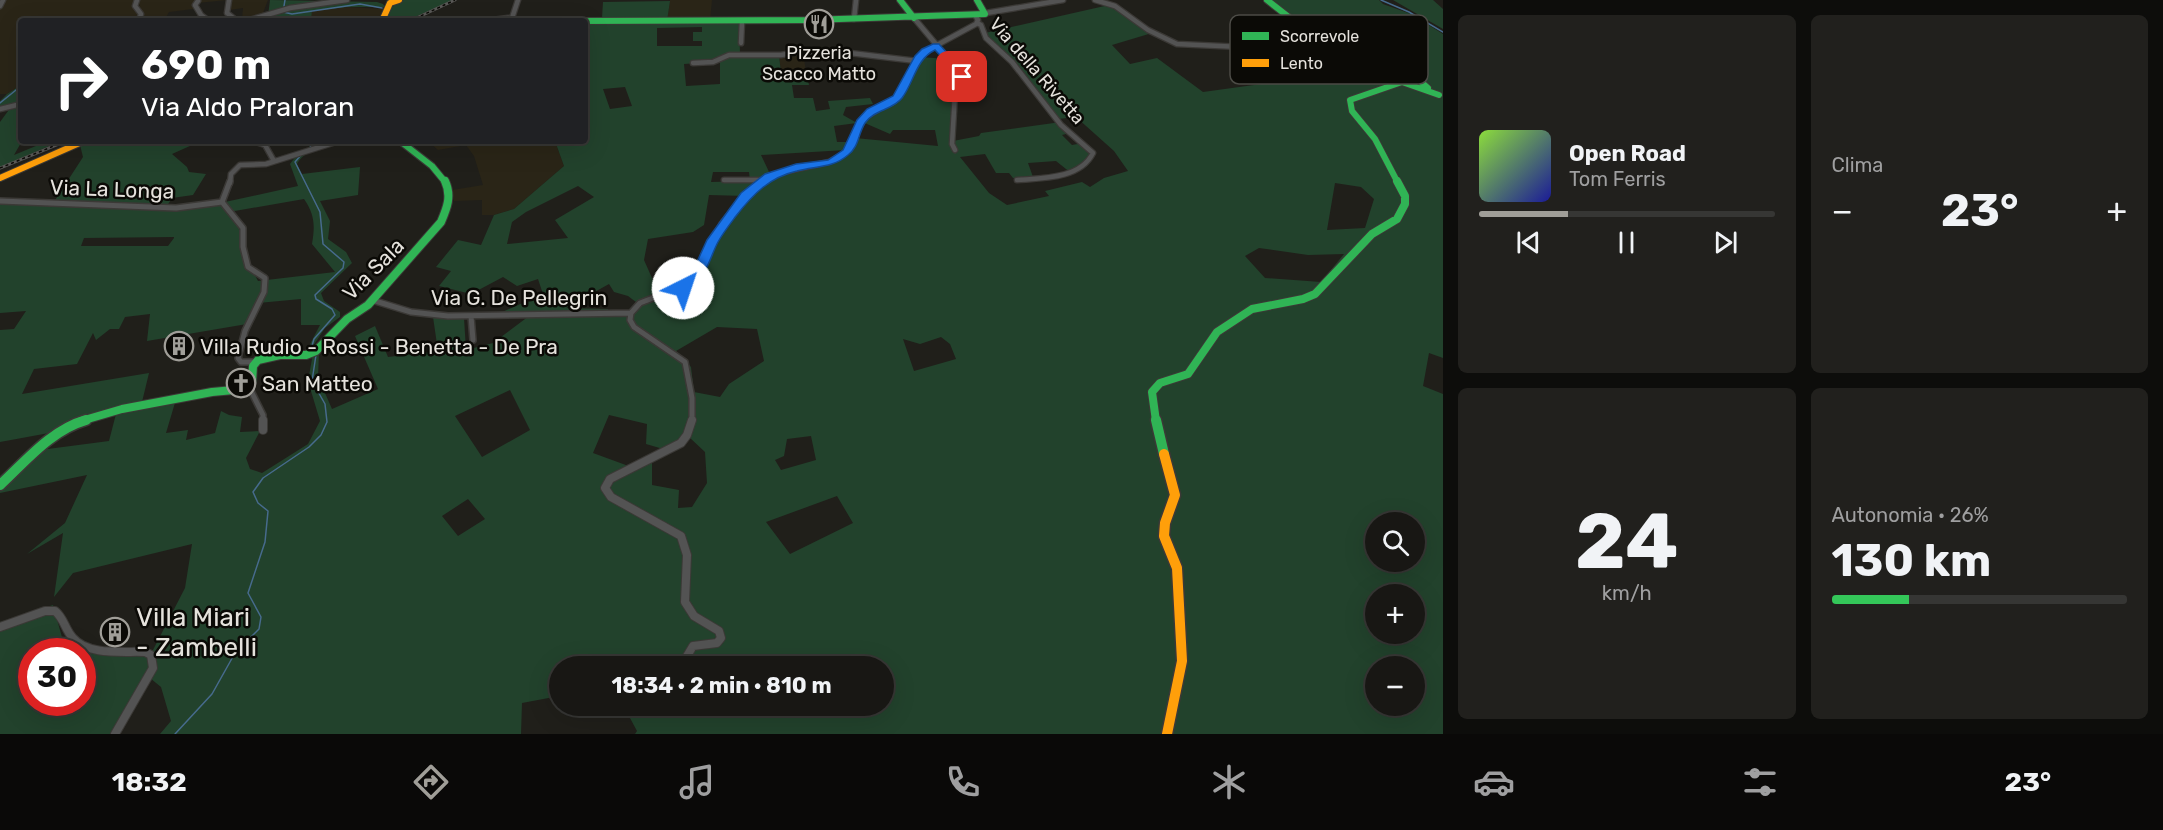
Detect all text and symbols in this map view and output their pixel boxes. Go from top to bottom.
restaurant icon: Pizzeria Scacco Matto [803,8,835,40]
street label: Via della Rivetta [985,13,1089,129]
legend [1230,15,1428,84]
text: Scorrevole [1280,27,1359,46]
text: 690 m [141,40,271,90]
icon: right [42,42,120,120]
place label: Pizzeria Scacco Matto [762,42,876,85]
pin [936,51,987,102]
text: Lento [1280,54,1323,73]
icon: arrive [945,60,978,93]
text: Via Aldo Praloran [141,91,354,123]
text: Open Road [1569,140,1686,167]
text: Clima [1832,153,1883,177]
text: Tom Ferris [1569,167,1666,191]
street label: Via La Longa [49,174,175,204]
text: 23° [1941,184,2018,237]
text: − [1832,191,1853,230]
text: + [2106,191,2127,230]
icon: previous [1512,226,1545,259]
icon: pause [1610,226,1643,259]
icon: next [1709,226,1742,259]
street label: Via Sala [337,233,409,305]
position arrow [651,256,715,320]
street label: Via G. De Pellegrin [431,285,607,310]
building icon: Villa Rudio - Rossi - Benetta - De Pra [163,330,195,362]
place label: Villa Rudio - Rossi - Benetta - De Pra [200,334,558,359]
church icon: San Matteo [225,367,257,399]
place label: San Matteo [262,371,373,396]
text: 24 [1575,495,1679,588]
text: Autonomia · 26% [1832,503,1989,527]
map controls [1365,512,1425,716]
button: search [1365,512,1425,572]
text: 130 km [1832,534,1991,587]
text: km/h [1602,581,1652,605]
button: + [1365,584,1425,644]
place label: Villa Miari - Zambelli [136,602,257,663]
building icon: Villa Miari - Zambelli [99,616,131,648]
speed limit sign: 30 [18,638,96,716]
button: − [1365,656,1425,716]
text: 18:34 · 2 min · 810 m [611,672,832,699]
icon: directions [410,761,452,803]
icon: music [676,761,718,803]
icon: phone [942,761,984,803]
icon: climate [1208,761,1250,803]
icon: car [1473,761,1515,803]
icon: filters [1739,761,1781,803]
text: 18:32 [112,766,187,798]
text: 23° [2005,766,2051,798]

